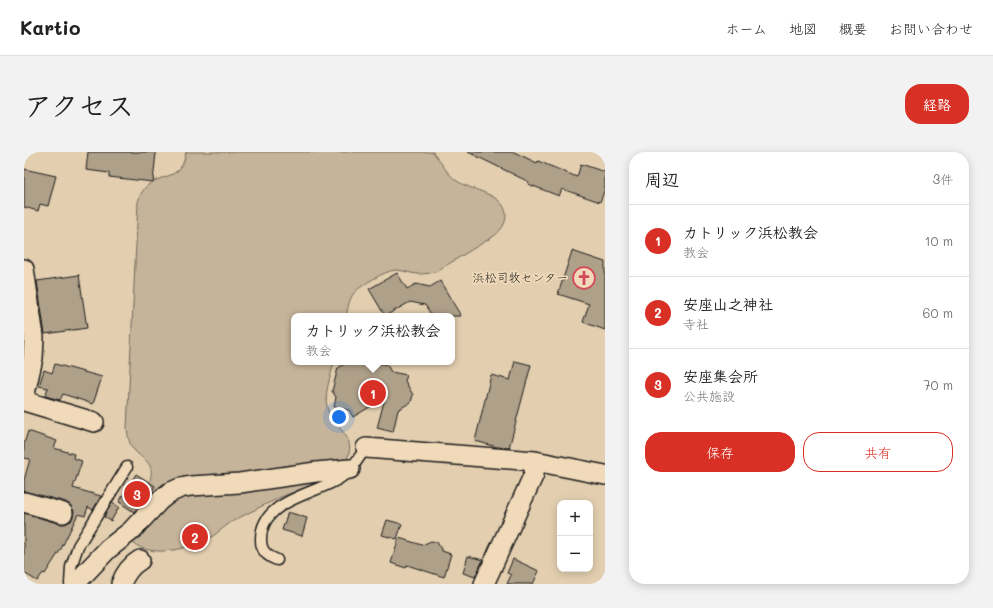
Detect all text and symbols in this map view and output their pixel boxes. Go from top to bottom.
text: Kartio [20,15,80,40]
text: ホーム [726,19,767,38]
text: 地図 [789,19,817,38]
text: 概要 [839,19,867,38]
text: お問い合わせ [889,19,973,38]
button: 経路 [905,84,969,124]
text: アクセス [24,87,134,123]
text: 周辺 [645,168,679,190]
text: 3件 [932,170,953,187]
text: カトリック浜松教会 [683,222,818,242]
text: 1 [655,232,661,249]
text: 10 m [925,232,953,249]
text: 教会 [683,243,709,260]
church icon: 浜松司牧センター [571,265,597,291]
place label: 浜松司牧センター [472,269,568,285]
text: 安座山之神社 [683,294,773,314]
text: 2 [654,304,662,321]
text: 60 m [923,304,953,321]
popup [291,313,455,365]
text: 寺社 [683,315,709,332]
text: カトリック浜松教会 [305,320,441,340]
text: 教会 [305,341,332,358]
text: 安座集会所 [683,366,758,386]
text: 3 [654,376,662,393]
text: 70 m [923,376,953,393]
pin: 1 [360,378,386,408]
text: 公共施設 [683,387,735,404]
your location [329,407,349,427]
button: 保存 [645,432,795,472]
button: 共有 [803,432,953,472]
pin: 3 [124,479,150,509]
map controls [557,500,593,572]
button: + [557,500,593,536]
pin: 2 [182,522,208,552]
button: − [557,536,593,572]

